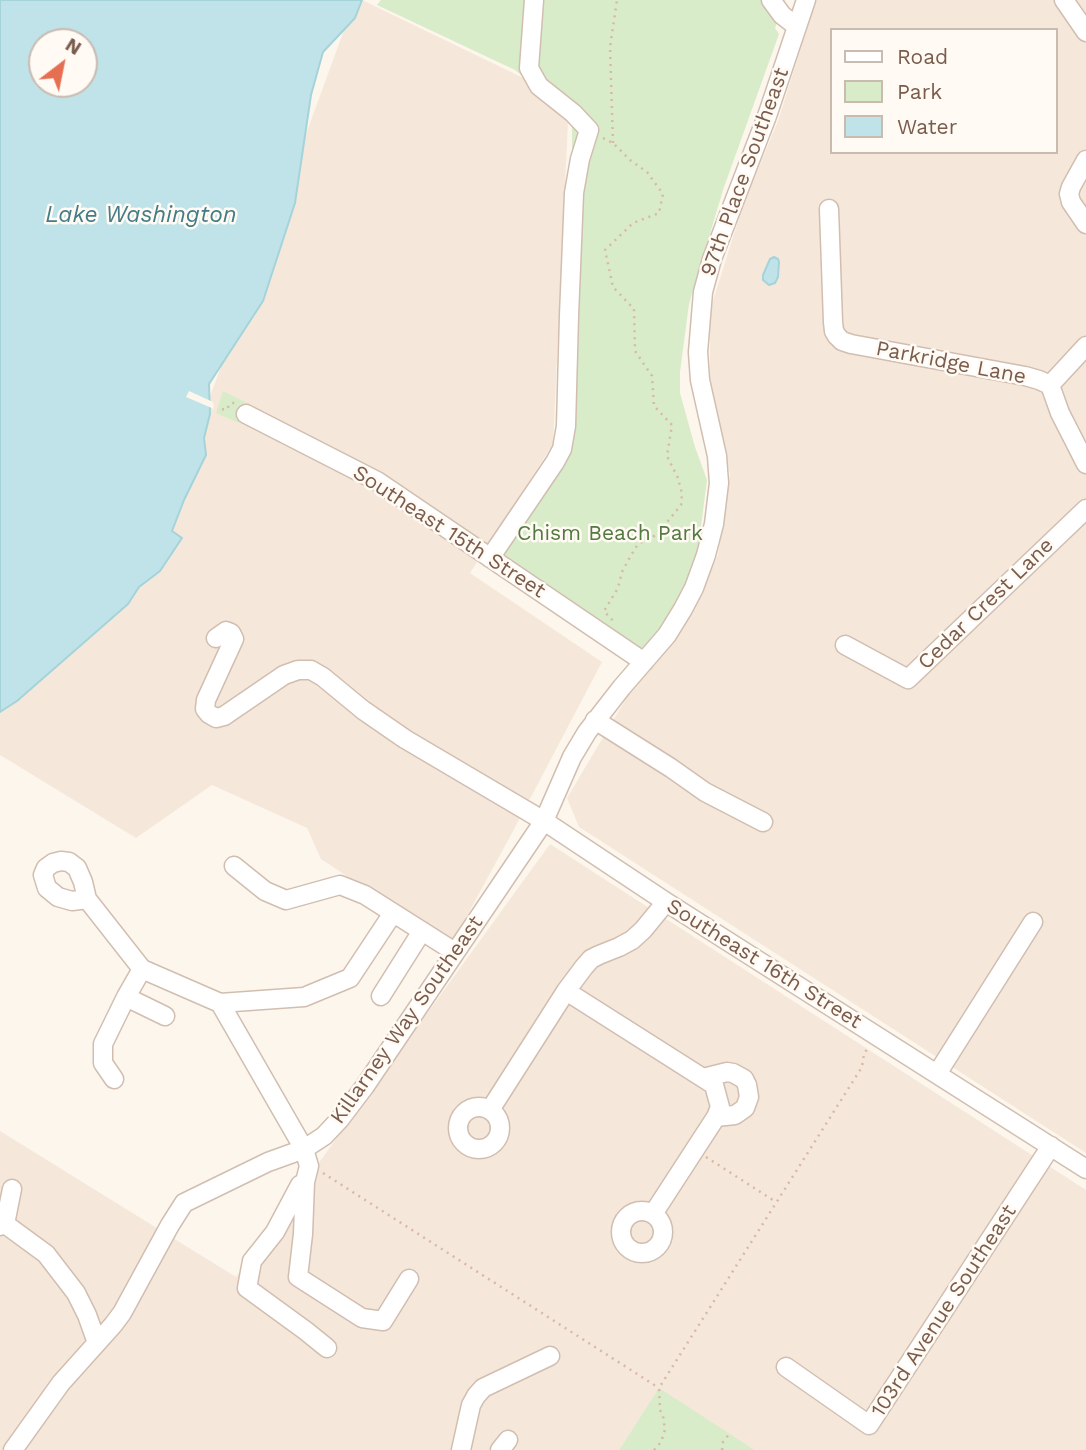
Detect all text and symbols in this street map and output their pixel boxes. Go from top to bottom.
north arrow [28,28,98,98]
legend [830,28,1058,154]
text: N [61,33,85,60]
text: Road [897,44,948,69]
street label: 97th Place Southeast [696,64,794,280]
text: Park [897,79,942,104]
text: Water [897,114,957,139]
water label: Lake Washington [45,201,237,229]
street label: Parkridge Lane [874,336,1028,390]
street label: Southeast 15th Street [348,460,550,604]
park label: Chism Beach Park [517,521,703,547]
street label: Cedar Crest Lane [913,533,1059,675]
street label: Southeast 16th Street [662,894,866,1034]
street label: Killarney Way Southeast [325,911,489,1129]
street label: 103rd Avenue Southeast [866,1200,1022,1422]

